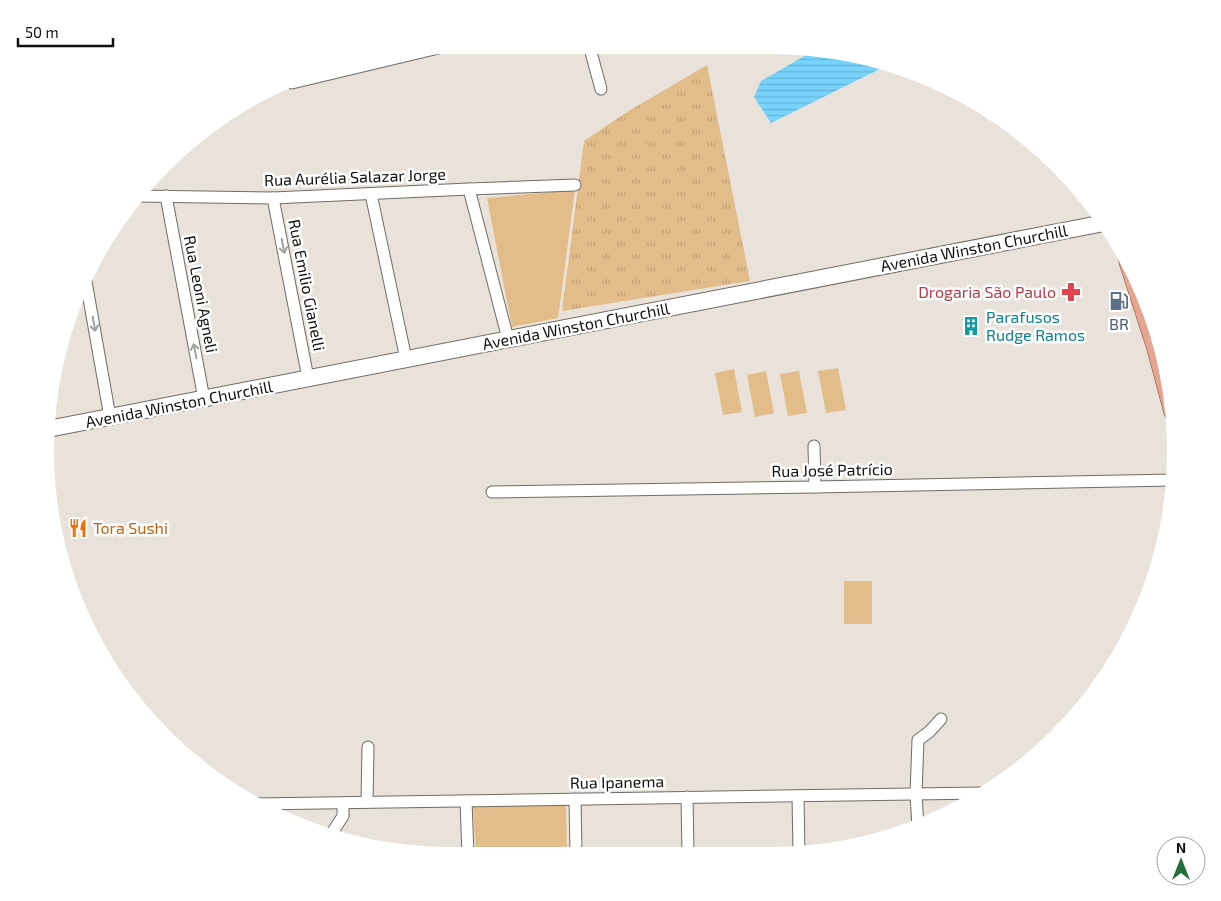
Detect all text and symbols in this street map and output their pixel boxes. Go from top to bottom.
scale bar [18,15,112,47]
text: 50 m [25,23,59,41]
street label: Rua Aurélia Salazar Jorge [264,164,446,189]
street label: Rua Emilio Gianelli [285,217,330,352]
street label: Avenida Winston Churchill [879,220,1069,275]
street label: Rua Leoni Agneli [181,234,222,354]
one-way arrow [278,238,288,254]
pharmacy icon: Drogaria São Paulo [1060,281,1082,303]
place label: Drogaria São Paulo [918,282,1056,301]
fuel station icon: BR [1108,290,1130,312]
street label: Avenida Winston Churchill [481,298,671,353]
place label: Parafusos Rudge Ramos [986,307,1085,344]
place label: BR [1109,314,1129,333]
building icon: Parafusos Rudge Ramos [960,315,982,337]
one-way arrow [89,316,99,332]
one-way arrow [190,343,199,359]
street label: Avenida Winston Churchill [84,376,274,431]
street label: Rua José Patrício [771,459,893,480]
restaurant icon: Tora Sushi [67,517,89,539]
place label: Tora Sushi [93,518,168,537]
street label: Rua Ipanema [570,771,664,792]
north arrow [1156,836,1206,886]
text: N [1176,839,1186,856]

